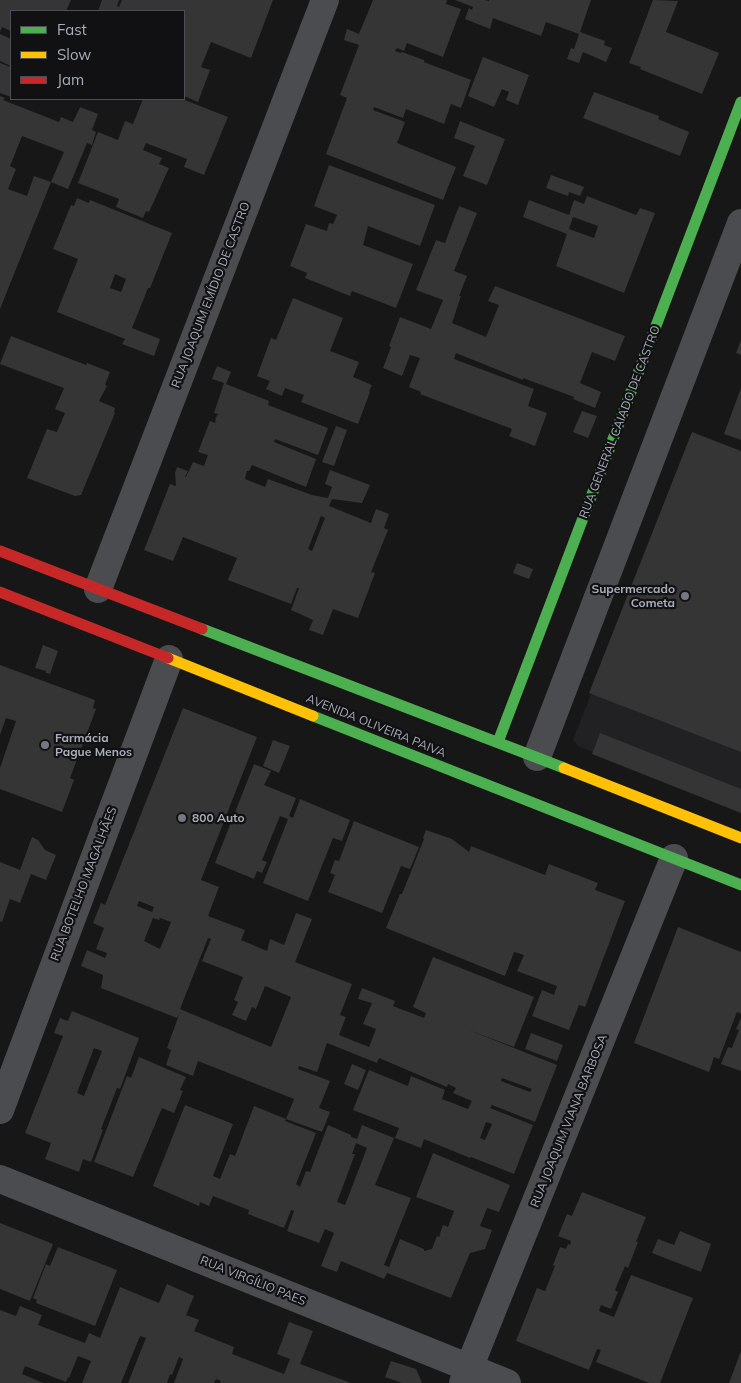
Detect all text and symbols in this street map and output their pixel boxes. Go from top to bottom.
legend [10,10,185,100]
text: Fast [57,20,87,39]
text: Slow [57,45,91,64]
text: Jam [57,70,84,89]
street label: RUA JOAQUIM EMÍDIO DE CASTRO [169,200,253,390]
street label: RUA GENERAL CAIADO DE CASTRO [576,323,664,521]
place label: Supermercado Cometa [591,582,675,610]
marker: Supermercado Cometa [679,590,691,602]
street label: AVENIDA OLIVEIRA PAIVA [304,691,448,761]
place label: Farmácia Pague Menos [55,731,132,759]
marker: Farmácia Pague Menos [39,739,51,751]
street label: RUA BOTELHO MAGALHÃES [48,805,120,963]
place label: 800 Auto [192,811,245,825]
marker: 800 Auto [176,812,188,824]
street label: RUA JOAQUIM VIANA BARBOSA [528,1032,610,1210]
street label: RUA VIRGÍLIO PAES [198,1253,308,1309]

